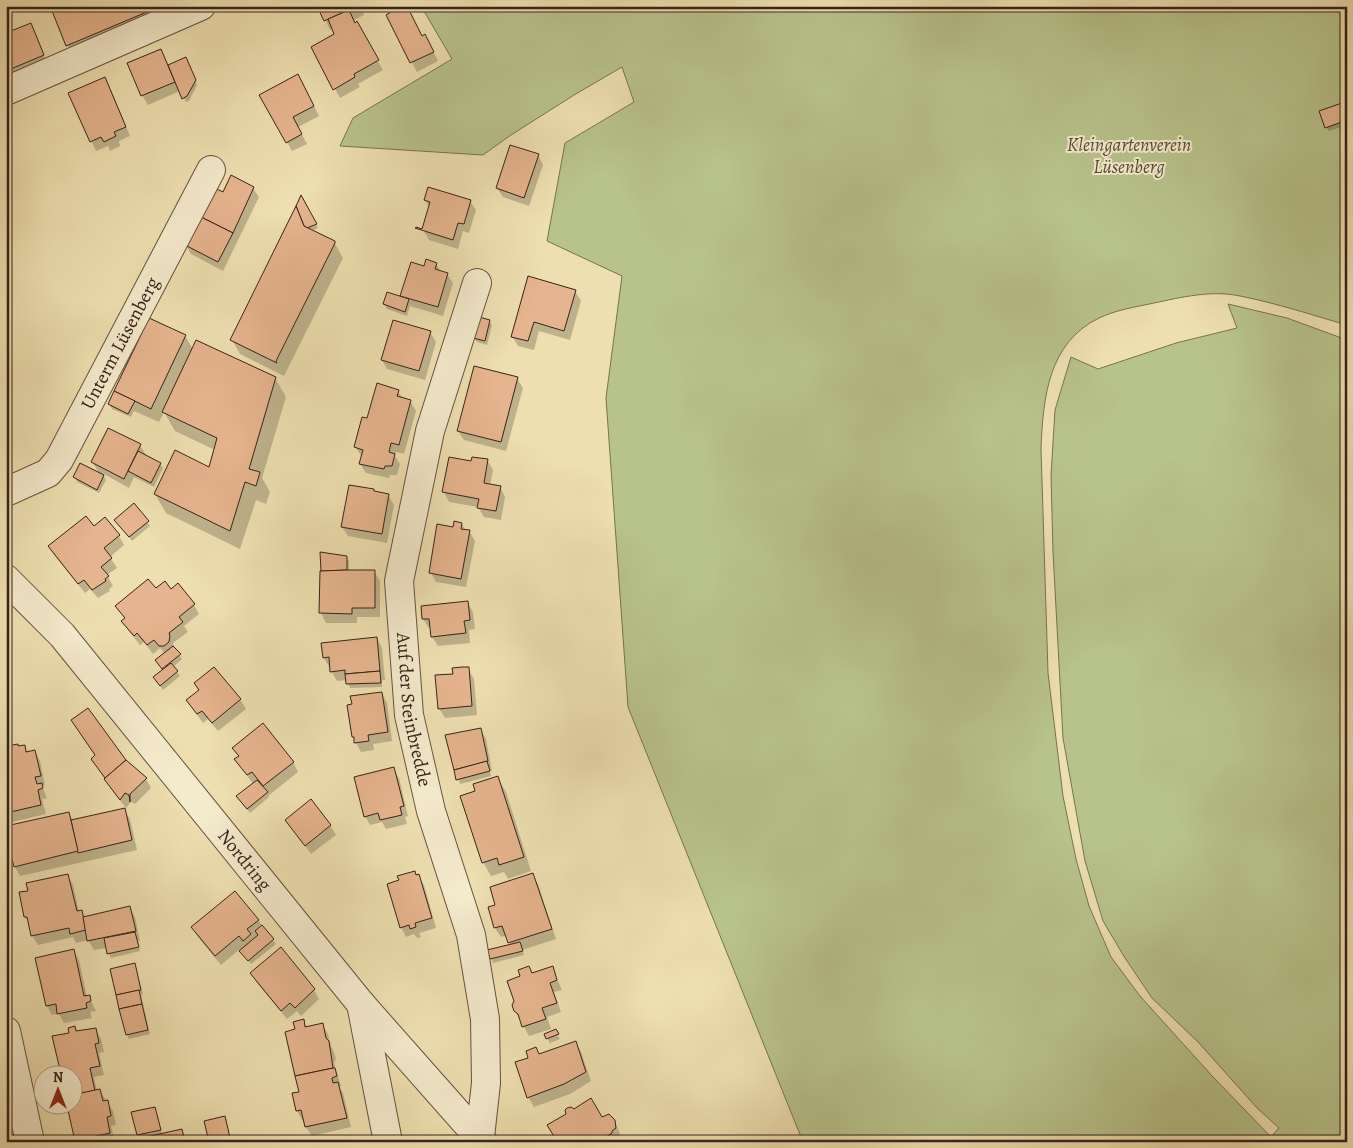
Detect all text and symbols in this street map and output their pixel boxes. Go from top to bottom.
park label: Kleingartenverein Lüsenberg [1067,132,1191,180]
street label: Unterm Lüsenberg [75,272,166,414]
street label: Auf der Steinbredde [390,631,438,789]
street label: Nordring [211,824,278,897]
north arrow [32,1066,82,1116]
text: N [53,1068,63,1087]

